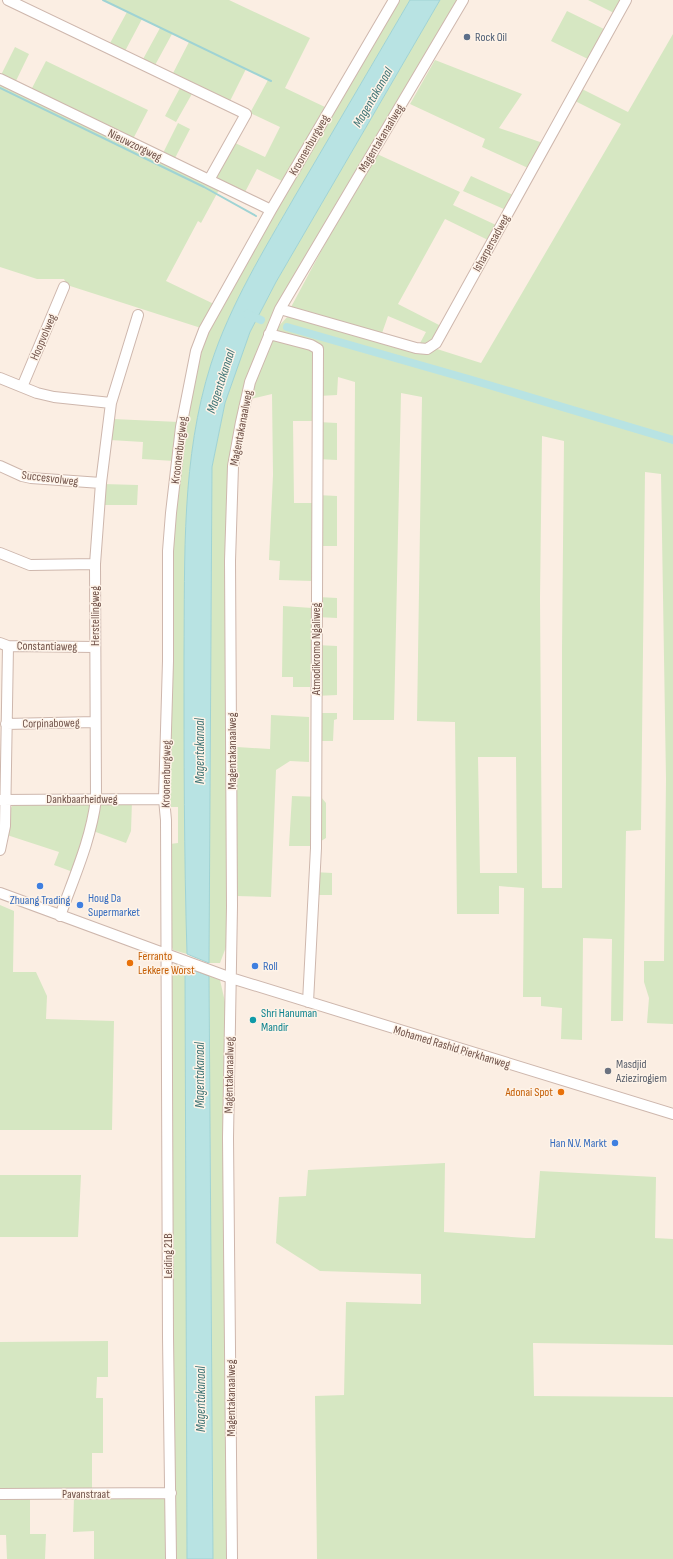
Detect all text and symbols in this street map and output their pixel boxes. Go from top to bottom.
place label: Rock Oil [475,30,507,45]
marker: Rock Oil [462,32,472,42]
water label: Magentakanaal [349,64,397,130]
street label: Magentakanaalweg [355,101,408,175]
street label: Kroonenburgweg [286,112,333,178]
street label: Nieuwzorgweg [105,126,164,165]
street label: Isharpersadweg [470,212,513,275]
street label: Hoopvolweg [27,312,60,363]
water label: Magentakanaal [203,347,239,415]
street label: Magentakanaalweg [227,389,256,467]
street label: Kroonenburgweg [168,415,191,485]
street label: Succesvolweg [21,468,79,489]
street label: Herstellingweg [88,586,103,646]
street label: Atmodikromo Ngaliweg [309,603,324,696]
street label: Constantiaweg [17,638,77,655]
street label: Magentakanaalweg [225,712,240,789]
street label: Corpinaboweg [22,715,80,731]
water label: Magentakanaal [192,717,208,784]
street label: Kroonenburgweg [158,740,175,808]
street label: Dankbaarheidweg [46,792,118,807]
marker: Zhuang Trading [35,881,45,891]
place label: Houg Da Supermarket [88,891,140,920]
place label: Zhuang Trading [10,893,71,908]
marker: Houg Da Supermarket [75,900,85,910]
place label: Ferranto Lekkere Worst [138,949,195,978]
marker: Ferranto Lekkere Worst [125,958,135,968]
place label: Roll [263,959,278,974]
marker: Roll [250,961,260,971]
place label: Shri Hanuman Mandir [261,1006,317,1035]
marker: Shri Hanuman Mandir [248,1015,258,1025]
street label: Mohamed Rashid Pierkhanweg [392,1023,512,1072]
street label: Magentakanaalweg [221,1036,238,1114]
water label: Magentakanaal [192,1041,208,1108]
place label: Masdjid Aziezirogiem [615,1057,667,1086]
marker: Masdjid Aziezirogiem [603,1066,613,1076]
place label: Adonai Spot [504,1085,553,1100]
marker: Adonai Spot [556,1087,566,1097]
place label: Han N.V. Markt [550,1136,607,1151]
marker: Han N.V. Markt [610,1138,620,1148]
street label: Leiding 21B [161,1233,176,1279]
street label: Magentakanaalweg [224,1359,239,1436]
water label: Magentakanaal [193,1365,209,1432]
street label: Pavanstraat [62,1487,110,1502]

